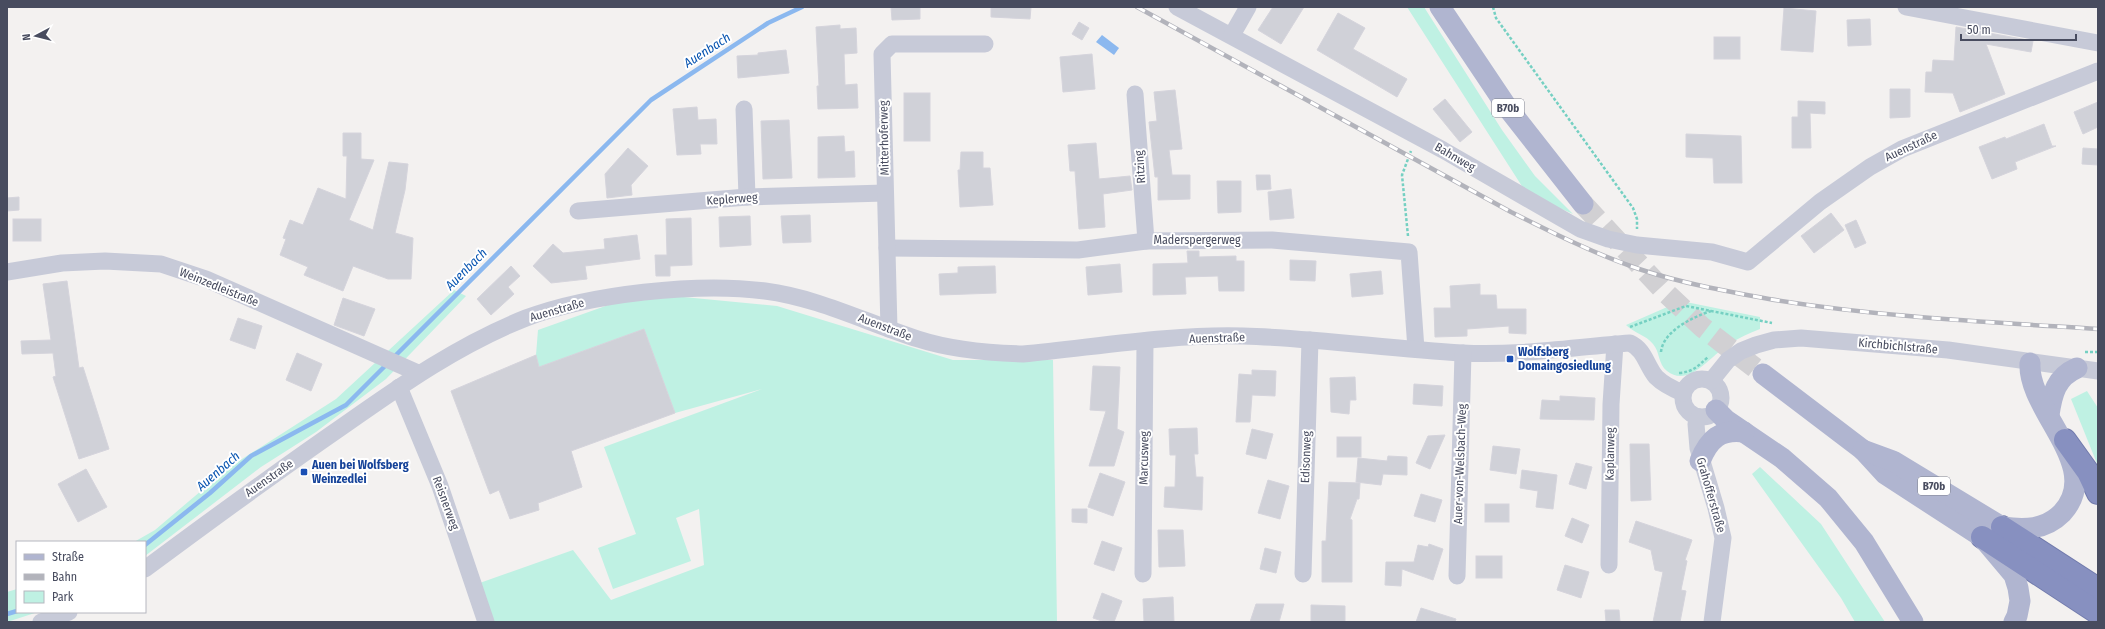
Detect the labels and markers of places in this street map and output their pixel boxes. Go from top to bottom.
place label: Wolfsberg Domaingosiedlung [1518,345,1611,373]
marker: Wolfsberg Domaingosiedlung [1505,354,1515,364]
place label: Auen bei Wolfsberg Weinzedlei [311,458,409,486]
marker: Auen bei Wolfsberg Weinzedlei [299,467,309,477]

